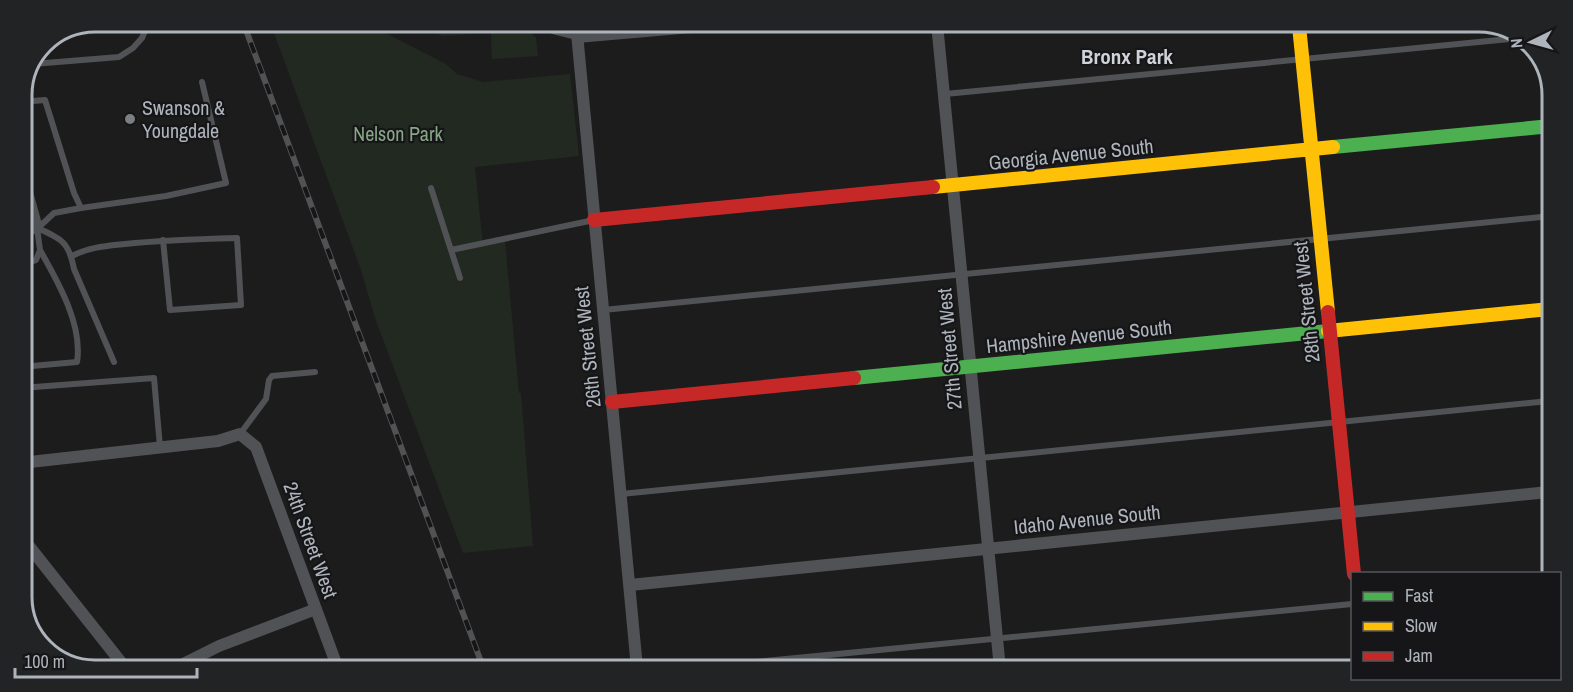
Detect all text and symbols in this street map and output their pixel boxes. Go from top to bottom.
north arrow [1501,12,1561,72]
text: N [1505,38,1527,49]
district label: Bronx Park [1081,42,1173,71]
place label: Swanson & Youngdale [142,94,225,144]
marker: Swanson & Youngdale [123,112,137,126]
park label: Nelson Park [353,120,443,147]
street label: Georgia Avenue South [987,132,1155,176]
street label: 28th Street West [1286,240,1326,364]
street label: 26th Street West [567,285,607,409]
street label: 27th Street West [930,287,968,411]
street label: Hampshire Avenue South [985,313,1173,359]
street label: 24th Street West [277,478,345,602]
street label: Idaho Avenue South [1012,498,1162,540]
legend [1351,572,1561,680]
text: Fast [1405,583,1433,608]
text: Slow [1405,613,1437,638]
scale bar [15,641,196,679]
text: Jam [1405,643,1433,668]
text: 100 m [24,649,65,674]

